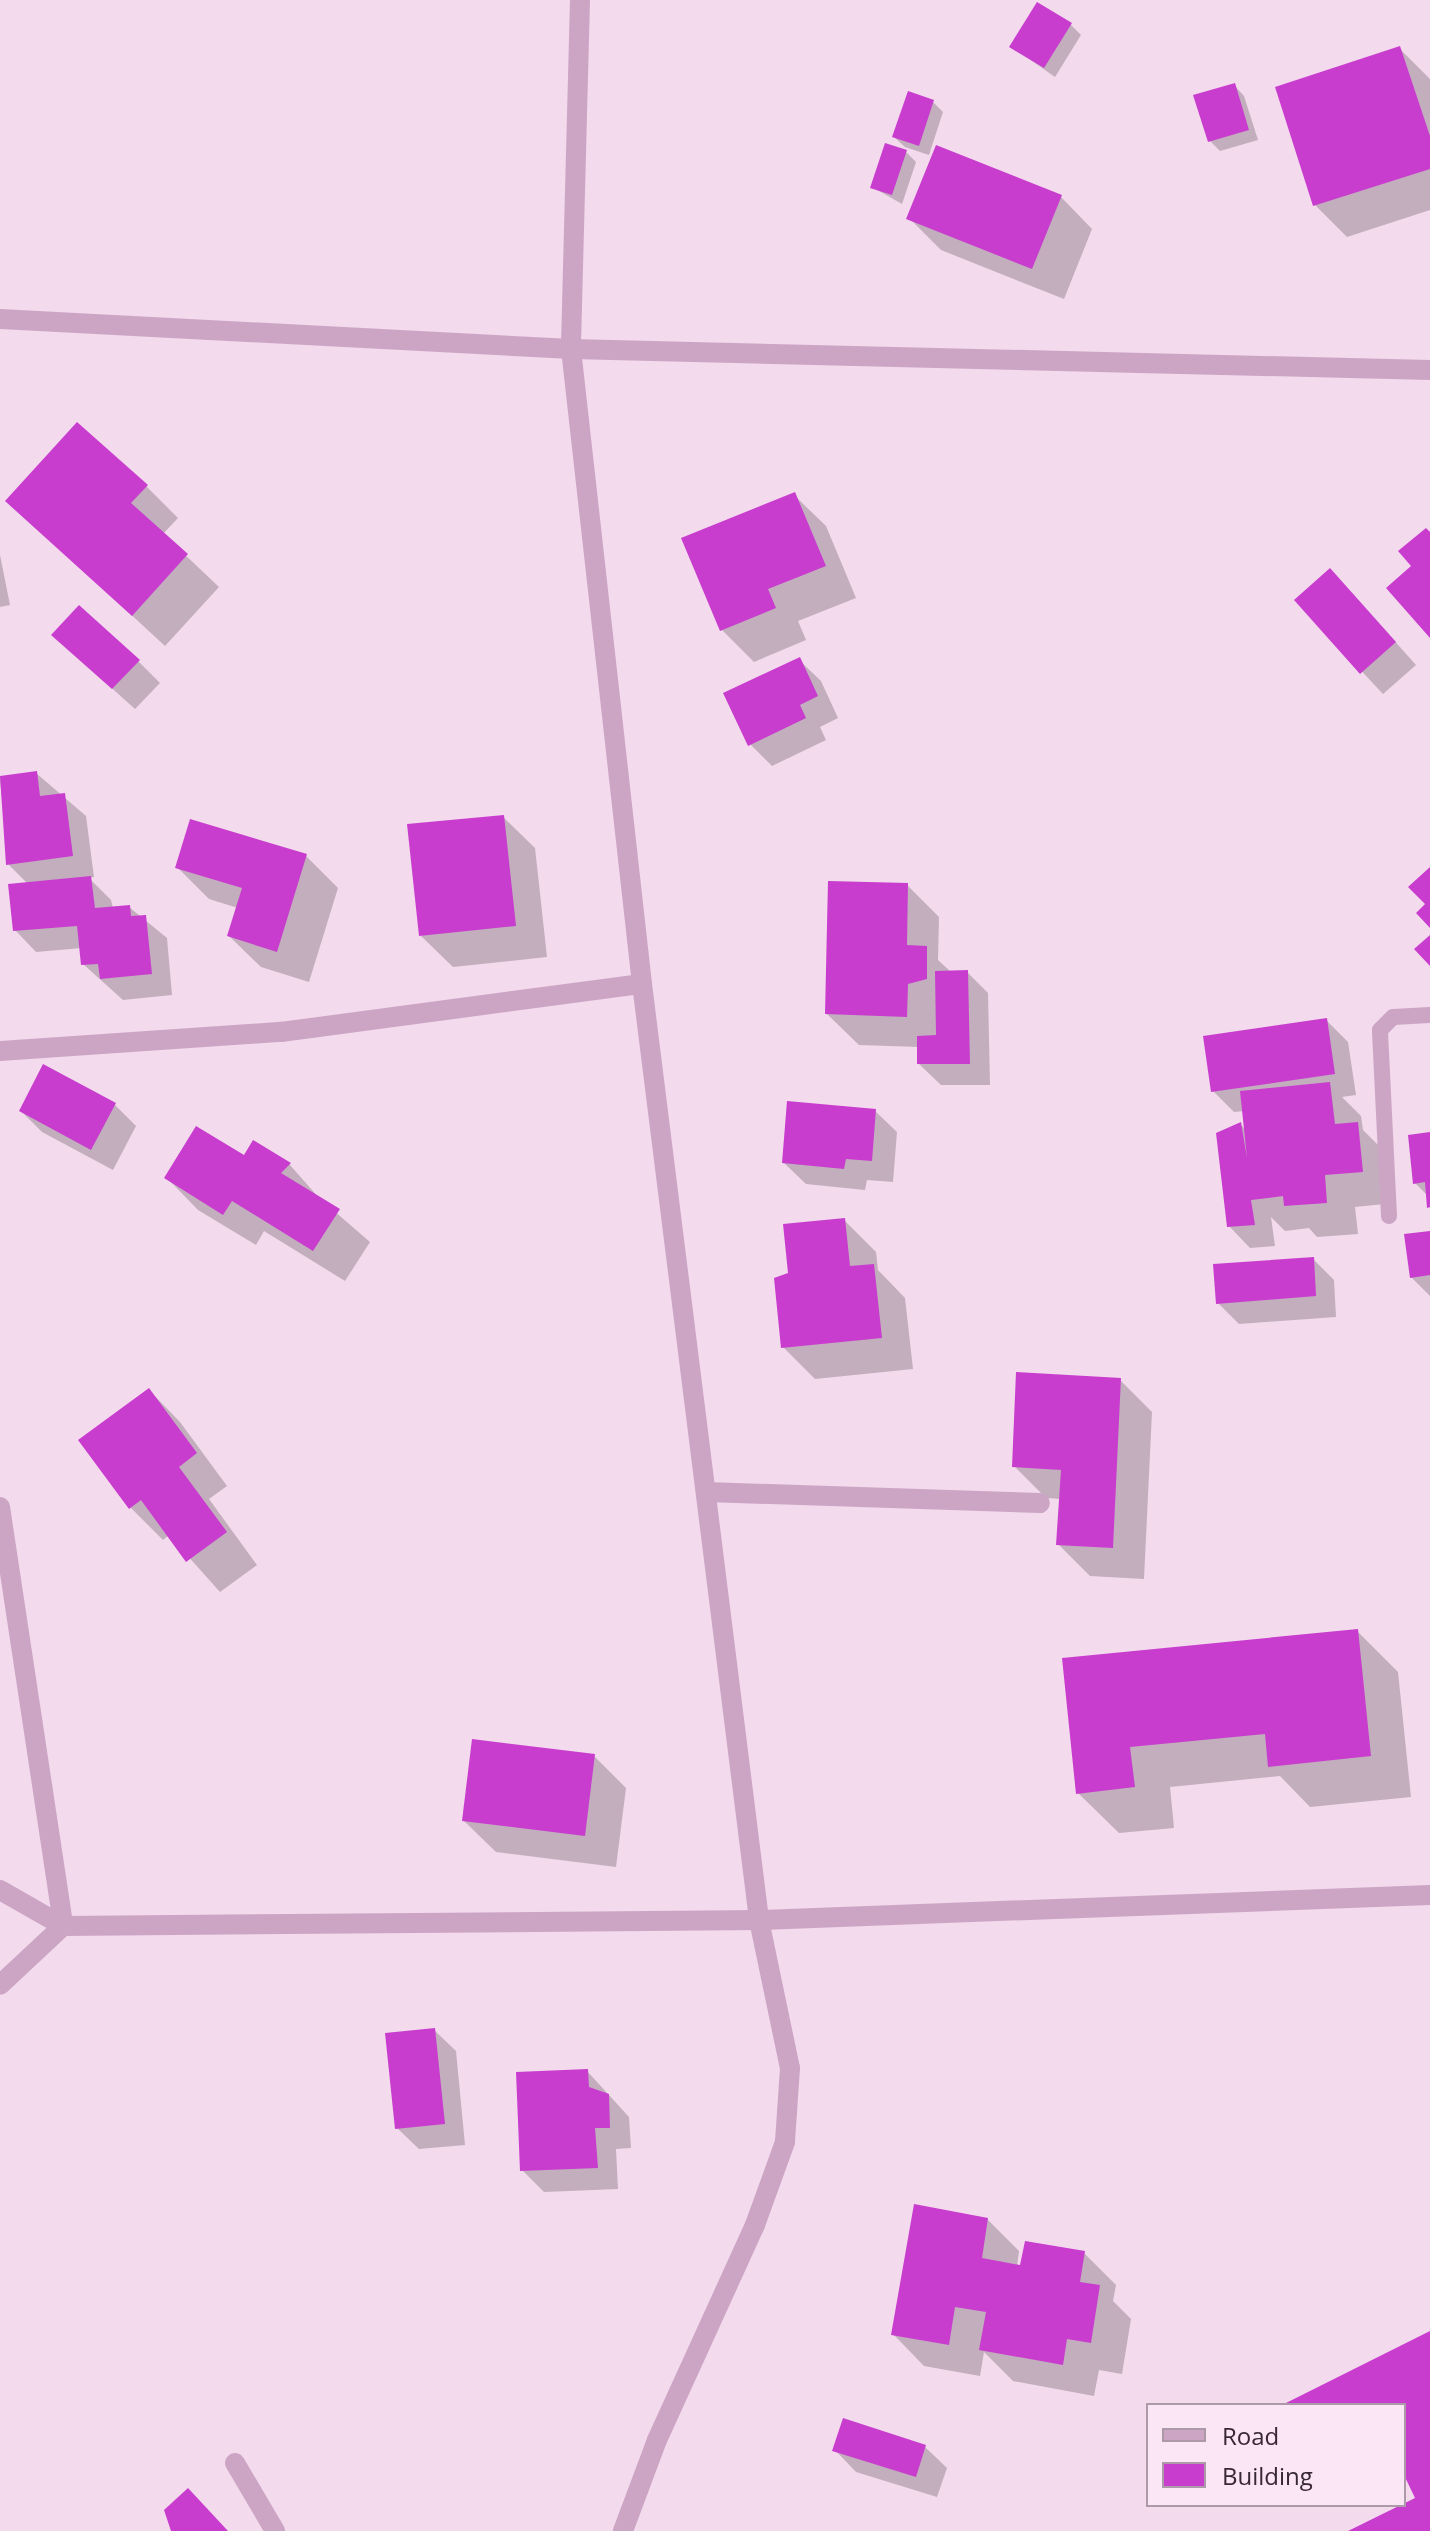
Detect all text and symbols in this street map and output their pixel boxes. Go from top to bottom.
legend [1146,2403,1406,2507]
text: Road [1222,2419,1279,2452]
text: Building [1222,2459,1313,2492]

